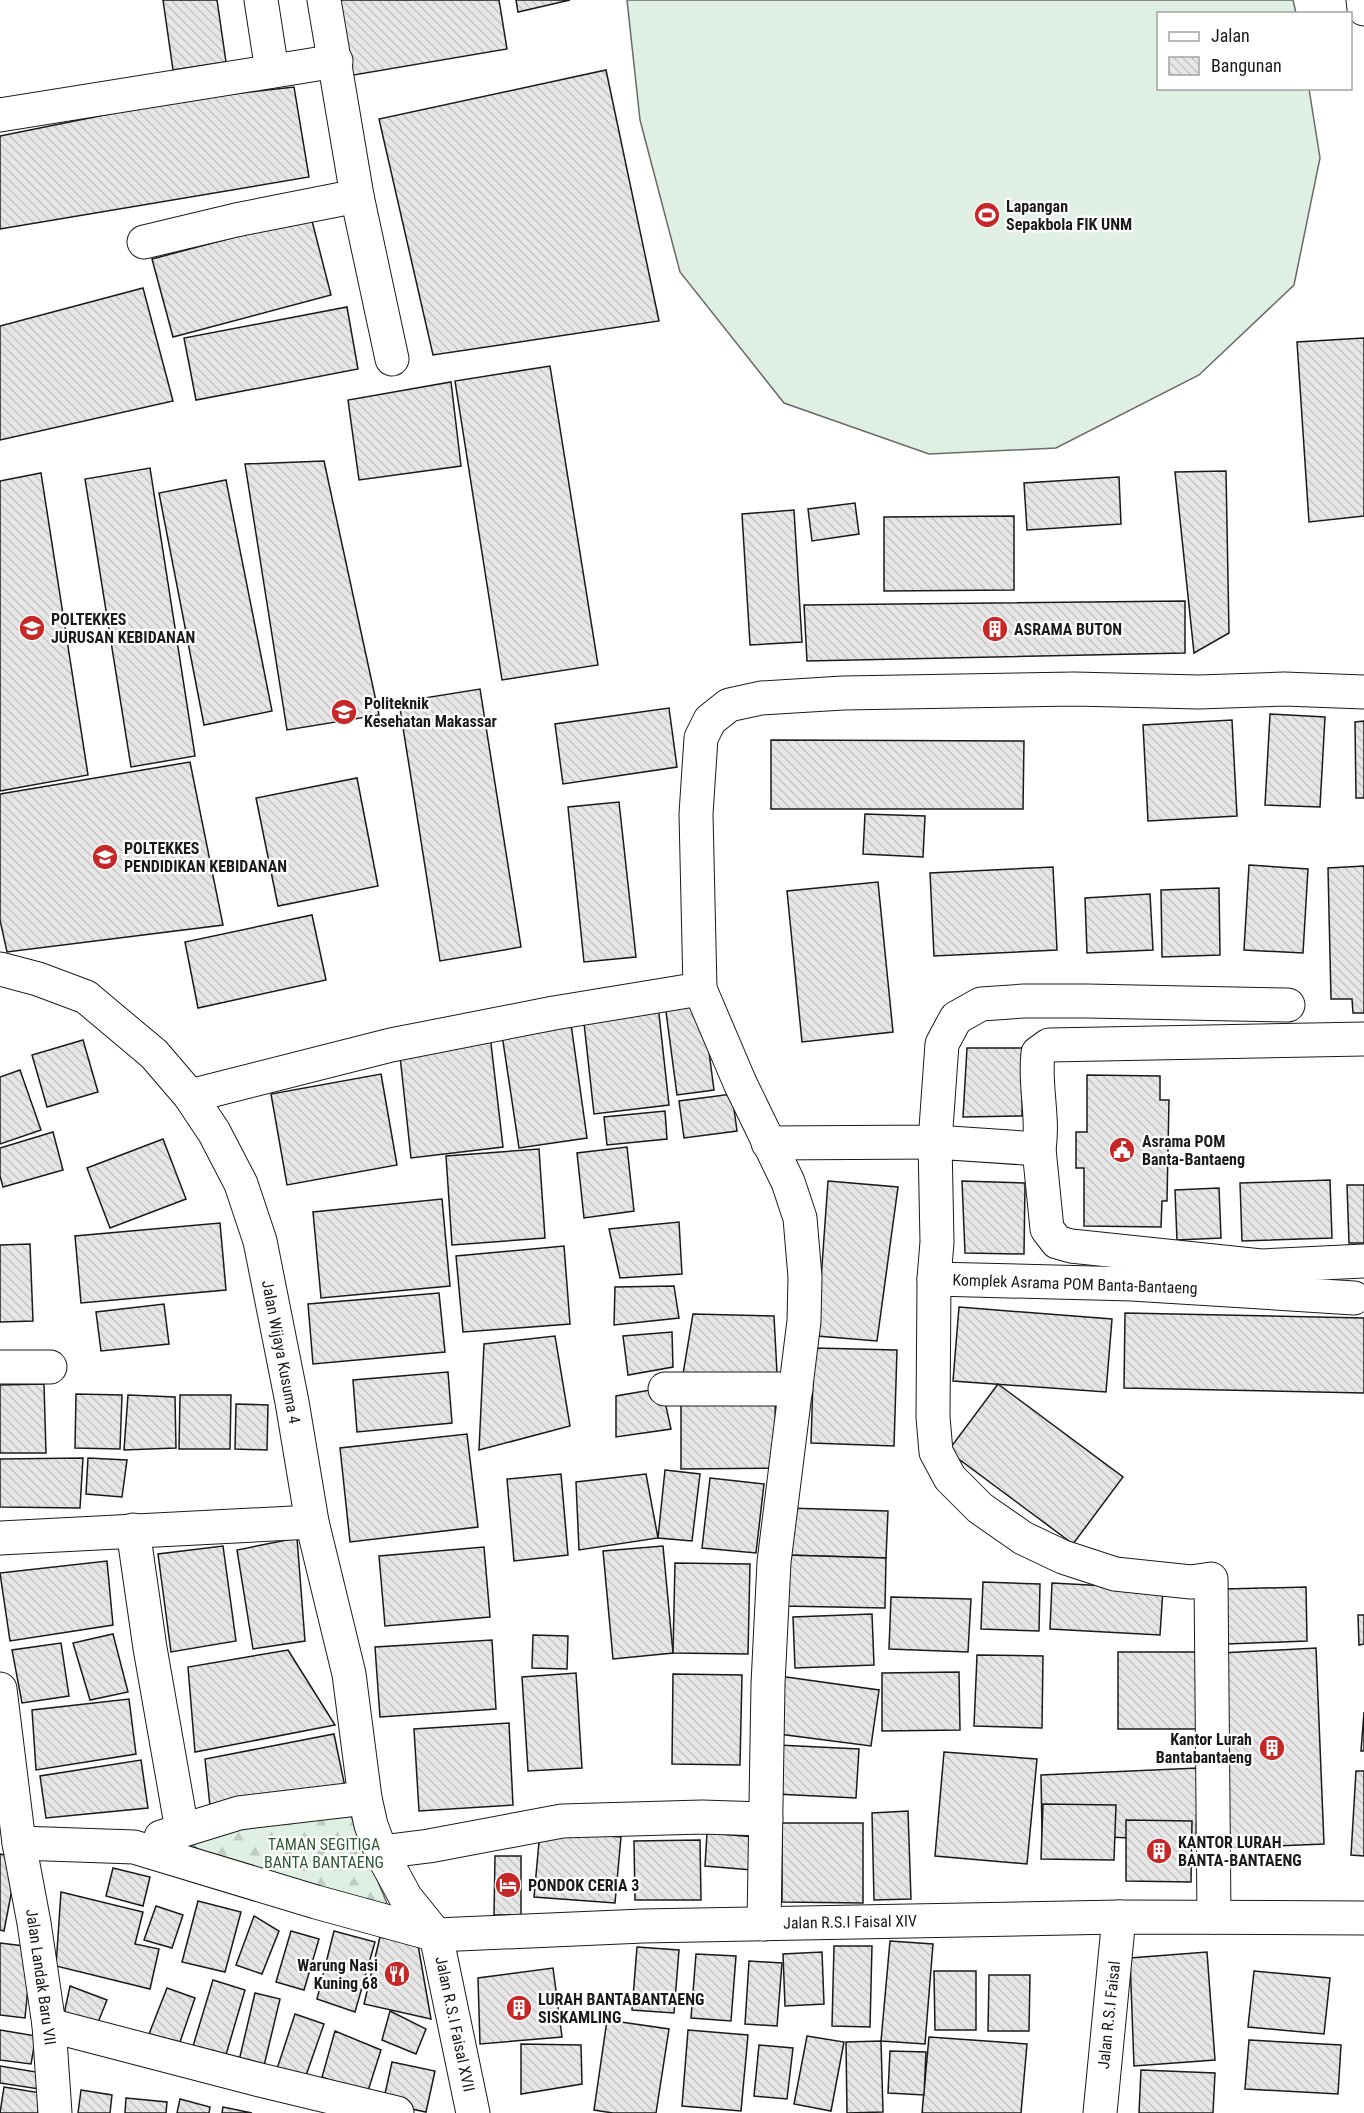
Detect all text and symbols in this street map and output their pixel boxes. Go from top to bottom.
legend [1157,12,1352,90]
text: Jalan [1211,25,1250,46]
text: Bangunan [1211,55,1282,76]
place label: Lapangan Sepakbola FIK UNM [1006,197,1132,234]
sports icon: Lapangan Sepakbola FIK UNM [972,200,1002,230]
place label: POLTEKKES JURUSAN KEBIDANAN [51,610,195,647]
school or university icon: POLTEKKES JURUSAN KEBIDANAN [17,613,47,643]
building icon: ASRAMA BUTON [980,614,1010,644]
place label: ASRAMA BUTON [1014,620,1122,639]
place label: Politeknik Kesehatan Makassar [364,694,497,731]
school or university icon: Politeknik Kesehatan Makassar [329,697,359,727]
place label: POLTEKKES PENDIDIKAN KEBIDANAN [124,839,287,876]
school or university icon: POLTEKKES PENDIDIKAN KEBIDANAN [90,842,120,872]
place label: Asrama POM Banta-Bantaeng [1142,1132,1245,1169]
public building icon: Asrama POM Banta-Bantaeng [1107,1135,1137,1165]
street label: Komplek Asrama POM Banta-Bantaeng [952,1270,1198,1298]
street label: Jalan Wijaya Kusuma 4 [258,1279,304,1425]
place label: Kantor Lurah Bantabantaeng [1156,1730,1252,1767]
building icon: Kantor Lurah Bantabantaeng [1257,1733,1287,1763]
place label: KANTOR LURAH BANTA-BANTAENG [1178,1833,1302,1870]
park label: TAMAN SEGITIGA BANTA BANTAENG [264,1835,384,1872]
building icon: KANTOR LURAH BANTA-BANTAENG [1144,1836,1174,1866]
hotel icon: PONDOK CERIA 3 [493,1870,523,1900]
place label: PONDOK CERIA 3 [528,1876,639,1895]
street label: Jalan Landak Baru VII [22,1908,60,2046]
street label: Jalan R.S.I Faisal XIV [783,1911,917,1933]
street label: Jalan R.S.I Faisal XVII [431,1955,479,2093]
place label: Warung Nasi Kuning 68 [297,1956,378,1993]
restaurant icon: Warung Nasi Kuning 68 [382,1959,412,1989]
street label: Jalan R.S.I Faisal [1094,1960,1124,2070]
place label: LURAH BANTABANTAENG SISKAMLING [538,1990,704,2027]
building icon: LURAH BANTABANTAENG SISKAMLING [504,1993,534,2023]

